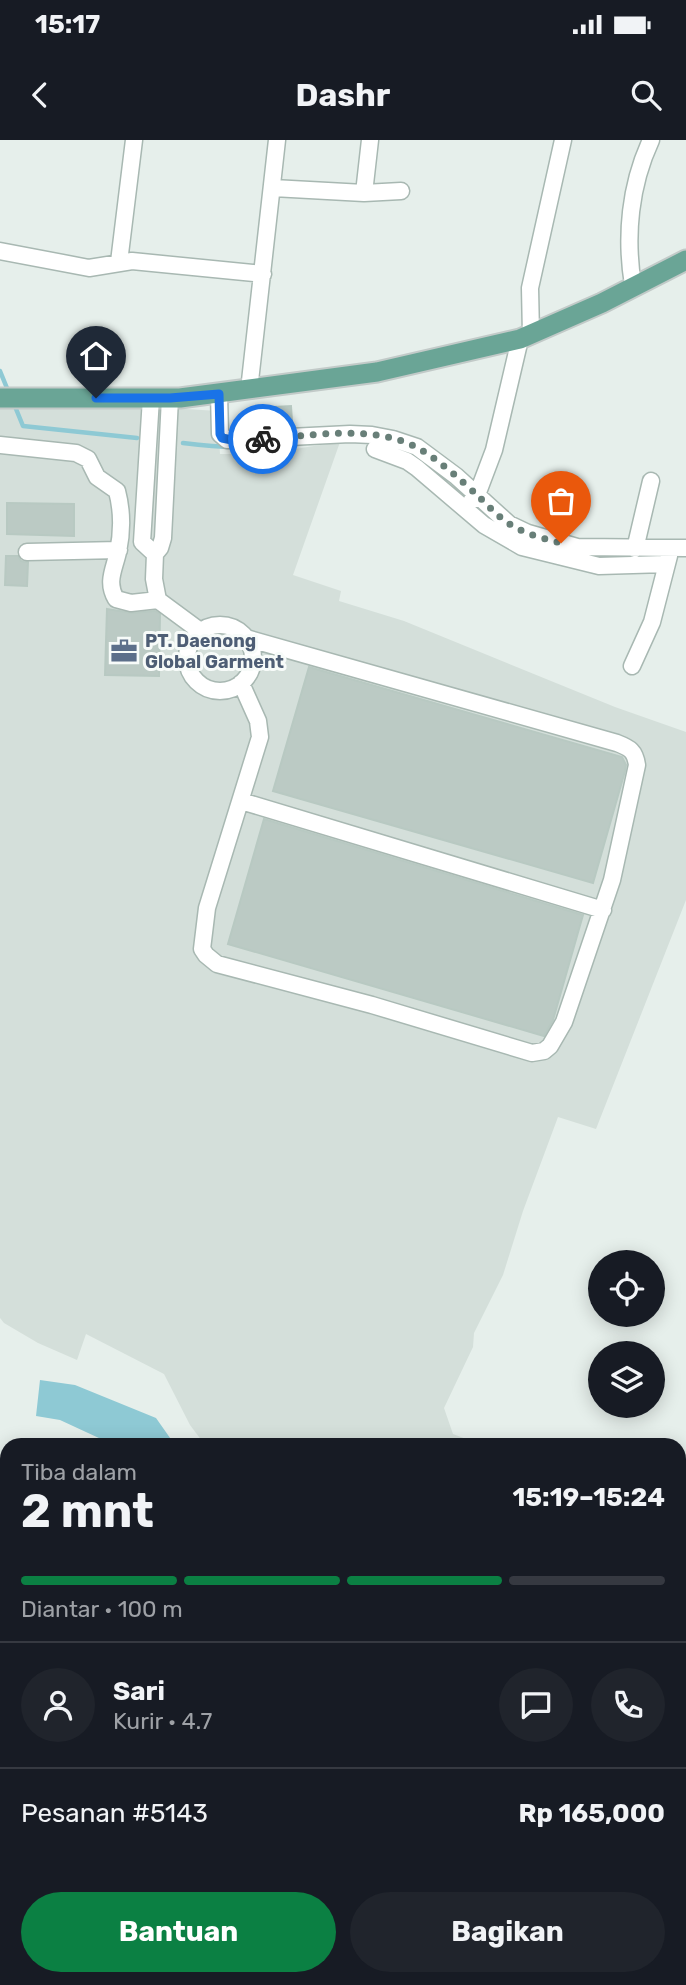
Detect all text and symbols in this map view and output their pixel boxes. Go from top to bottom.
text: 15:17 [35,9,100,40]
icon: back [21,76,59,114]
text: Dashr [296,76,390,114]
icon: search [627,76,665,114]
pin [66,326,126,398]
icon: home [77,337,115,375]
courier [228,404,298,474]
icon: bike [244,420,282,458]
pin [531,471,591,543]
icon: bag [542,482,580,520]
place label: PT. Daenong Global Garment [145,630,284,673]
office icon: PT. Daenong Global Garment [109,636,139,666]
map controls [588,1250,665,1418]
button: locate [588,1250,665,1327]
button: layers [588,1341,665,1418]
text: Tiba dalam [21,1458,137,1486]
text: 15:19–15:24 [512,1482,665,1513]
text: 2 mnt [21,1484,154,1539]
text: Diantar · 100 m [21,1595,183,1623]
button: person [21,1668,95,1742]
button: chat [499,1668,573,1742]
button: phone [591,1668,665,1742]
text: Sari [113,1676,165,1707]
text: Kurir · 4.7 [113,1707,212,1735]
text: Pesanan #5143 [21,1798,208,1829]
text: Rp 165,000 [518,1798,665,1829]
button: Bantuan [21,1892,336,1972]
button: Bagikan [350,1892,665,1972]

